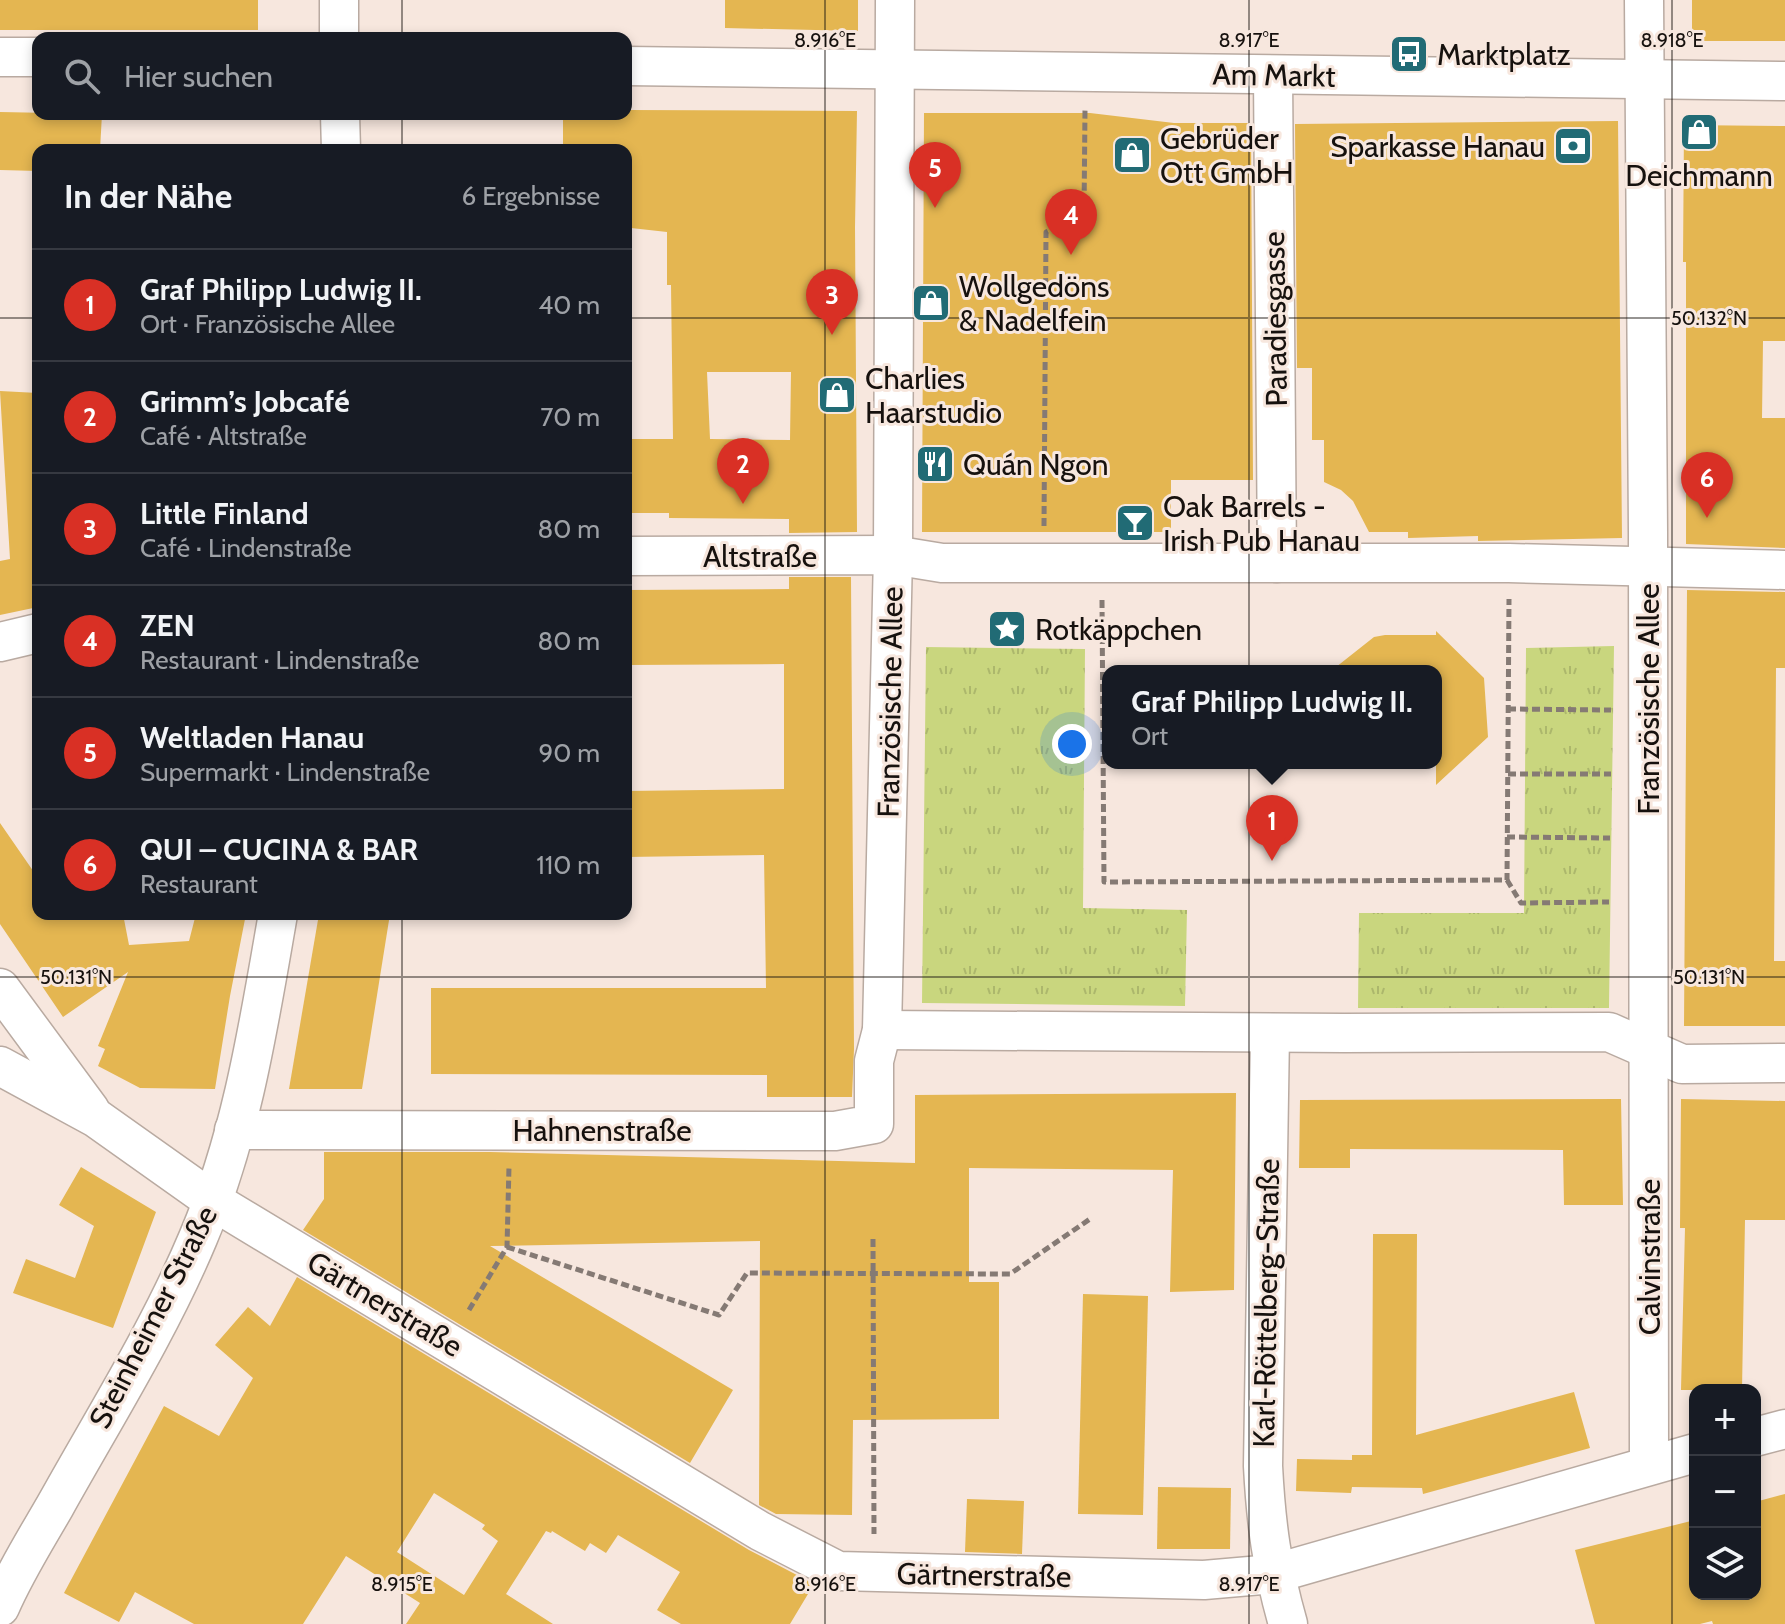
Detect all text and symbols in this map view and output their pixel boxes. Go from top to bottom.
text: 8.916°E [794,28,856,52]
text: 8.917°E [1218,28,1280,52]
text: 8.918°E [1640,28,1704,52]
search box [32,32,632,120]
bus stop icon: Marktplatz [1388,33,1430,75]
place label: Marktplatz [1437,36,1571,73]
icon: search [60,54,104,98]
street label: Am Markt [1212,55,1336,95]
text: Hier suchen [124,58,273,95]
shop icon: Deichmann [1678,111,1720,153]
place label: Gebrüder Ott GmbH [1160,120,1294,191]
bank icon: Sparkasse Hanau [1552,125,1594,167]
place label: Sparkasse Hanau [1330,128,1545,165]
shop icon: Gebrüder Ott GmbH [1111,134,1153,176]
pin: 5 [909,142,961,208]
place label: Deichmann [1625,157,1773,194]
text: In der Nähe [64,175,232,217]
text: 6 Ergebnisse [462,180,600,212]
pin: 4 [1045,189,1097,255]
street label: Paradiesgasse [1255,231,1295,407]
place label: Wollgedöns & Nadelfein [959,268,1110,339]
pin: 3 [806,269,858,335]
text: Graf Philipp Ludwig II. [140,271,422,308]
shop icon: Wollgedöns & Nadelfein [910,282,952,324]
text: 1 [85,289,95,321]
text: 40 m [538,289,600,321]
text: 50.132°N [1671,306,1747,330]
text: Ort · Französische Allee [140,308,395,340]
place label: Charlies Haarstudio [865,360,1002,431]
shop icon: Charlies Haarstudio [816,374,858,416]
text: Grimm’s Jobcafé [140,383,350,420]
text: 2 [83,401,97,433]
text: 70 m [540,401,600,433]
text: Café · Altstraße [140,420,307,452]
pin: 2 [717,438,769,504]
restaurant icon: Quán Ngon [914,443,956,485]
place label: Quán Ngon [963,446,1108,483]
pin: 6 [1681,452,1733,518]
place label: Oak Barrels - Irish Pub Hanau [1163,488,1360,559]
text: Little Finland [140,495,309,532]
bar icon: Oak Barrels - Irish Pub Hanau [1114,502,1156,544]
text: 3 [83,513,97,545]
text: 80 m [537,513,600,545]
text: Café · Lindenstraße [140,532,351,564]
street label: Altstraße [703,538,817,575]
street label: Französische Allee [1630,583,1667,815]
street label: Französische Allee [869,586,911,818]
text: ZEN [140,607,195,644]
place icon: Rotkäppchen [986,608,1028,650]
place label: Rotkäppchen [1035,611,1202,648]
text: 4 [82,625,98,657]
text: 80 m [537,625,600,657]
text: Restaurant · Lindenstraße [140,644,419,676]
popup [1102,665,1442,769]
text: Graf Philipp Ludwig II. [1131,683,1413,720]
text: Weltladen Hanau [140,719,364,756]
text: Ort [1131,720,1168,752]
your location [1052,724,1092,764]
text: 5 [83,737,97,769]
text: 90 m [538,737,600,769]
text: Supermarkt · Lindenstraße [140,756,430,788]
pin: 1 [1246,795,1298,861]
text: QUI – CUCINA & BAR [140,831,418,868]
text: 6 [83,849,97,881]
text: 110 m [536,849,600,881]
text: Restaurant [140,868,258,900]
text: 50.131°N [40,965,112,989]
text: 50.131°N [1673,965,1745,989]
street label: Hahnenstraße [512,1112,692,1149]
street label: Karl-Röttelberg-Straße [1245,1158,1287,1448]
street label: Calvinstraße [1631,1179,1668,1335]
street label: Steinheimer Straße [81,1200,225,1434]
street label: Gärtnerstraße [301,1243,469,1365]
map controls [1689,1384,1761,1600]
button: + [1689,1384,1761,1456]
button: − [1689,1456,1761,1528]
button: layers [1689,1528,1761,1600]
street label: Gärtnerstraße [896,1555,1072,1595]
text: 8.915°E [371,1572,433,1596]
text: 8.916°E [794,1572,856,1596]
text: 8.917°E [1218,1572,1280,1596]

